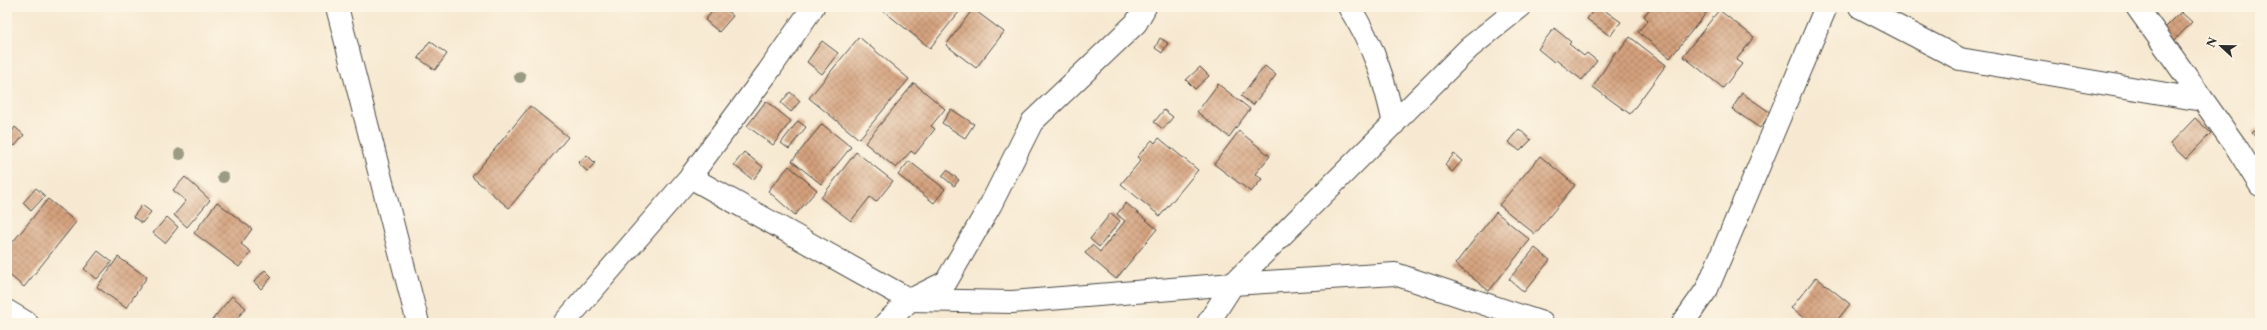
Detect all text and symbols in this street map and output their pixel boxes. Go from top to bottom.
north arrow [2201,26,2241,66]
text: N [2203,35,2220,49]

